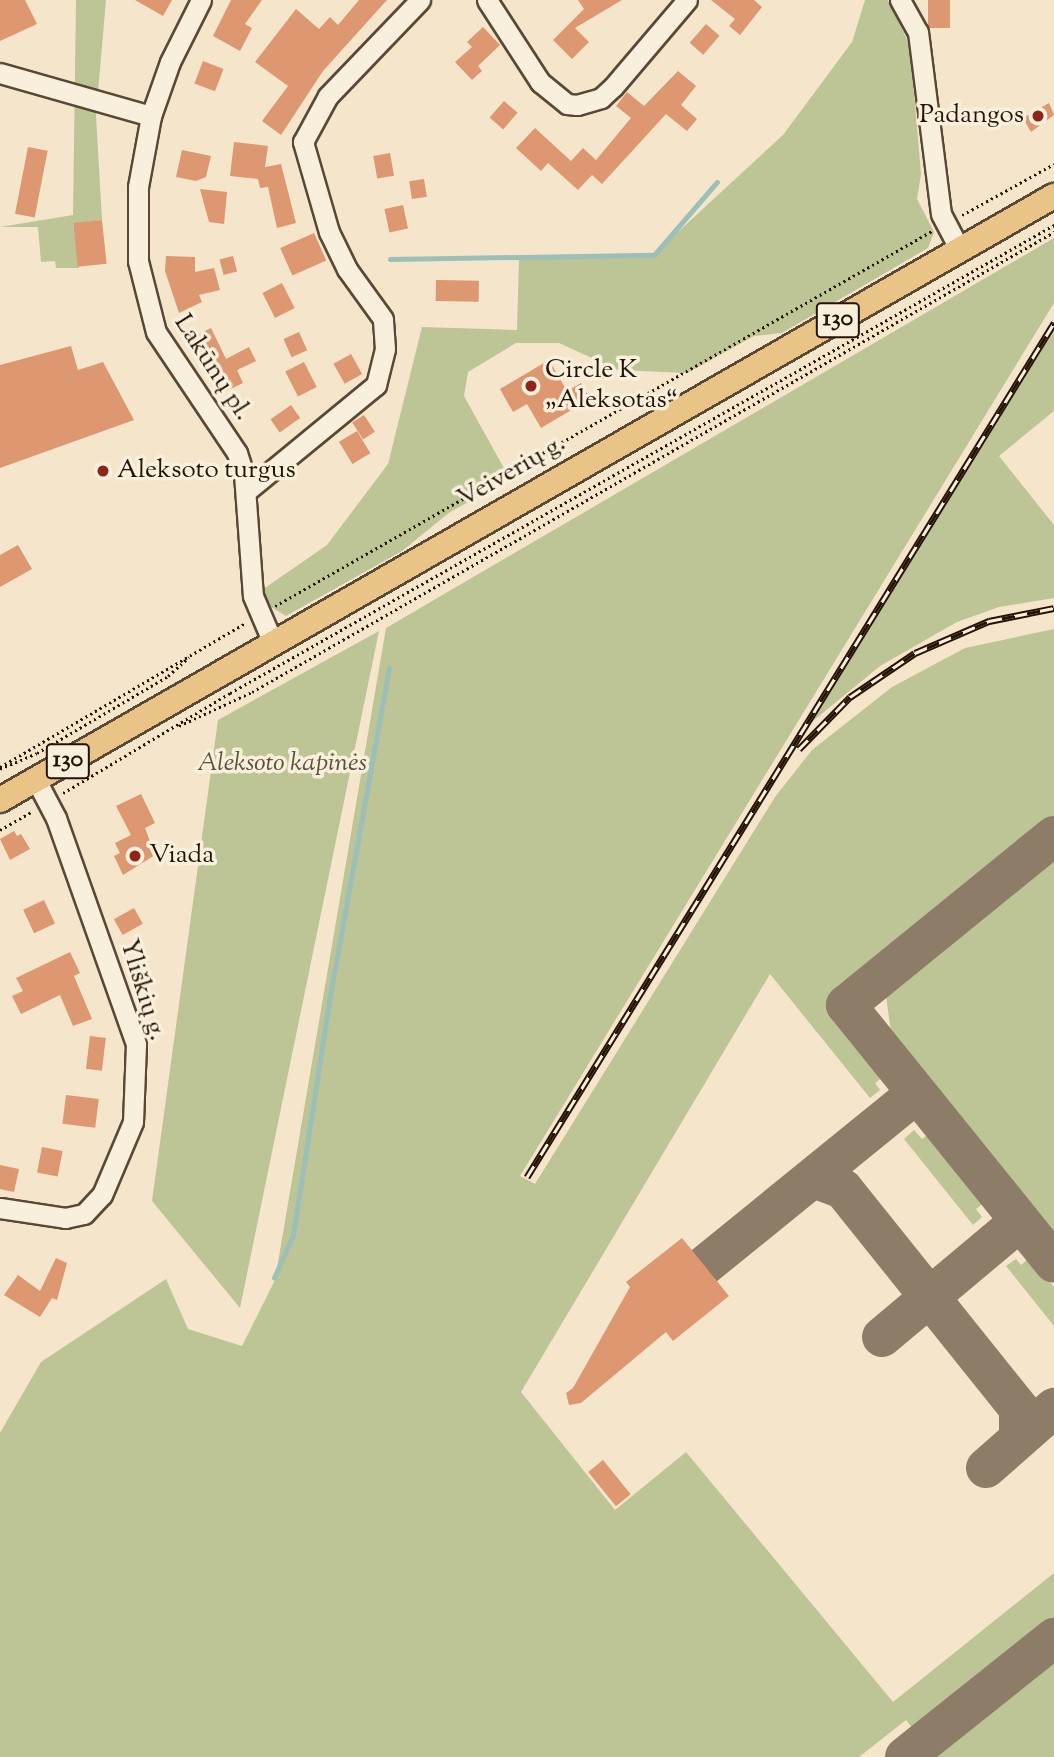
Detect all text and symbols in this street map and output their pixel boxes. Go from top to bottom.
place label: Padangos [919,100,1024,132]
marker: Padangos [1030,108,1046,124]
road number: 130 [815,300,861,340]
street label: Lakūnų pl. [166,309,258,427]
place label: Circle K „Aleksotas“ [545,355,678,416]
marker: Circle K „Aleksotas“ [523,378,539,394]
street label: Veiverių g. [452,429,572,515]
place label: Aleksoto turgus [117,455,296,487]
marker: Aleksoto turgus [95,463,111,479]
road number: 130 [45,740,91,782]
park label: Aleksoto kapinės [197,748,367,780]
place label: Viada [149,840,214,872]
marker: Viada [127,848,143,864]
street label: Yliškių g. [112,935,172,1045]

